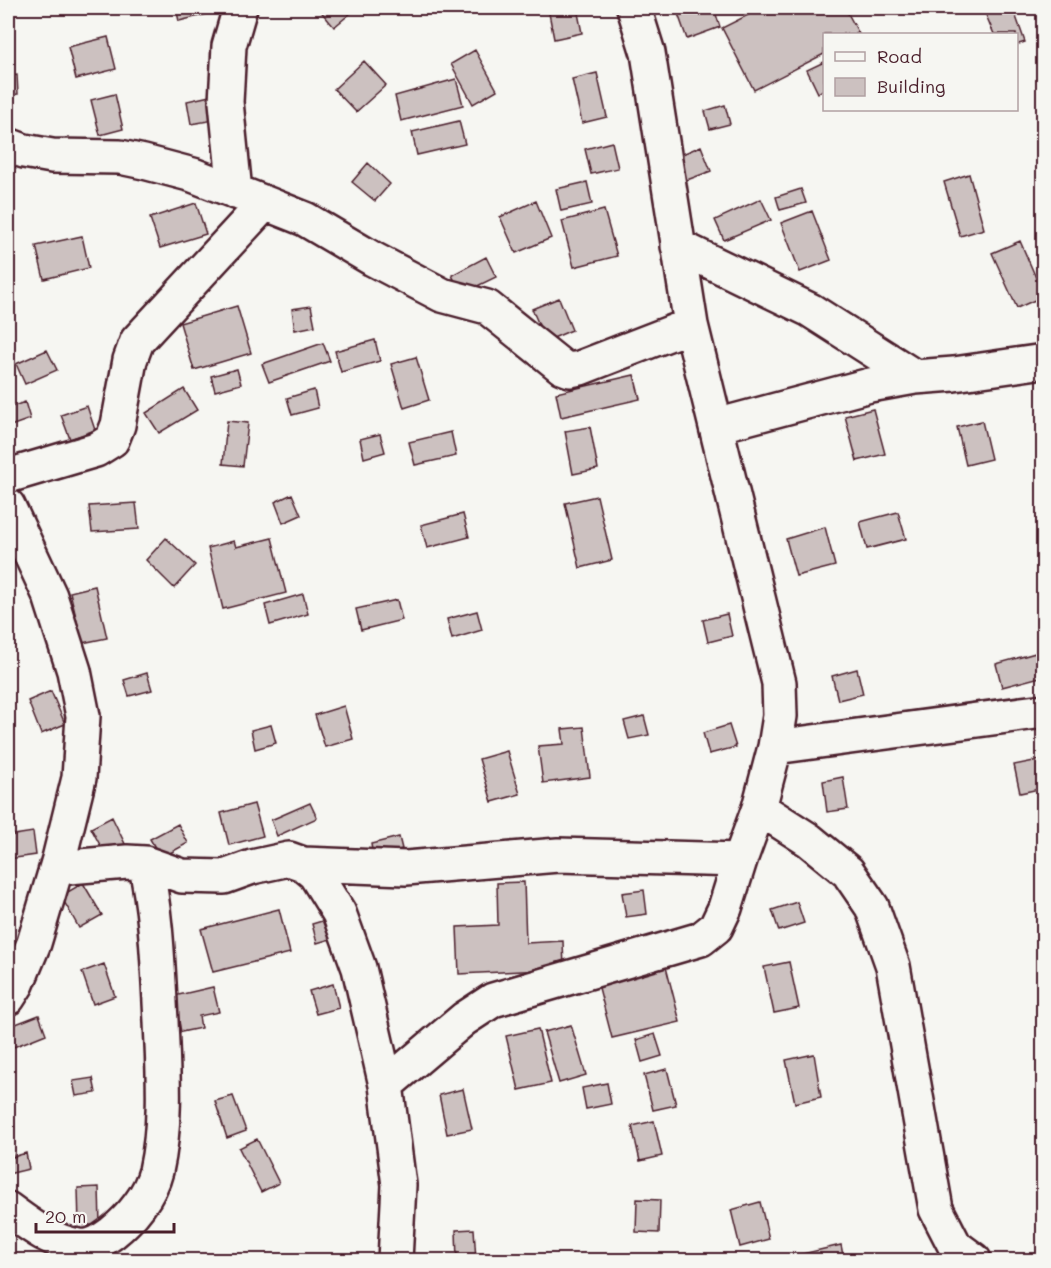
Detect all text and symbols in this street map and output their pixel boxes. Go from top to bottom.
legend [823,33,1018,111]
text: Road [877,44,922,68]
text: Building [877,74,945,98]
scale bar [36,1196,174,1234]
text: 20 m [45,1204,86,1228]

